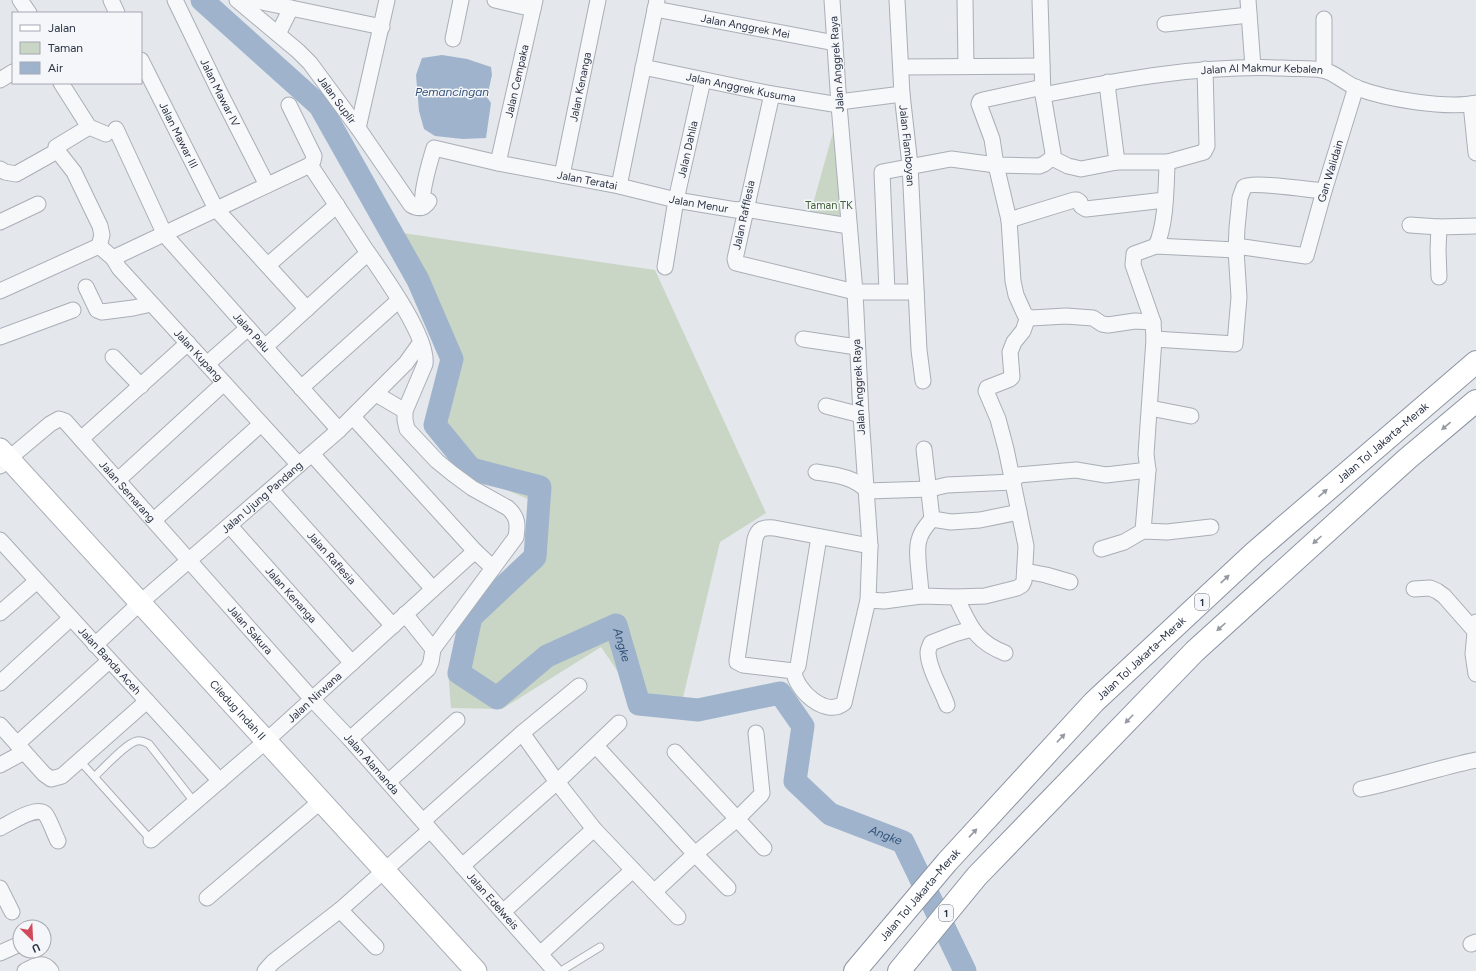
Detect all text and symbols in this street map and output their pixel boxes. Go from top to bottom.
street label: Jalan Anggrek Mei [700,11,791,41]
legend [12,12,142,84]
street label: Jalan Anggrek Raya [827,16,847,112]
text: Jalan [48,21,76,35]
text: Taman [48,41,83,55]
street label: Jalan Cempaka [502,43,531,119]
street label: Jalan Kenanga [567,51,594,123]
street label: Jalan Mawar IV [198,57,243,129]
text: Air [48,61,63,75]
street label: Jalan Al Makmur Kebalen [1200,61,1324,77]
street label: Jalan Anggrek Kusuma [685,70,797,104]
street label: Jalan Suplir [315,73,359,126]
water label: Pemancingan [415,85,489,99]
street label: Jalan Mawar III [157,100,201,170]
street label: Jalan Flamboyan [897,104,918,187]
street label: Jalan Dahlia [675,119,700,179]
street label: Gan Walidain [1315,138,1346,204]
street label: Jalan Teratai [556,168,619,192]
street label: Jalan Rafflesia [730,179,758,251]
street label: Jalan Menur [668,192,729,215]
park label: Taman TK [805,199,853,212]
street label: Jalan Palu [231,310,273,355]
street label: Jalan Kupang [172,326,226,384]
street label: Jalan Anggrek Raya [850,339,868,435]
street label: Jalan Tol Jakarta–Merak [1334,399,1431,485]
one-way arrow [1441,421,1451,430]
street label: Jalan Semarang [97,458,158,525]
street label: Jalan Ujung Pandang [219,458,305,536]
one-way arrow [1318,489,1328,498]
street label: Jalan Raflesia [305,529,359,587]
one-way arrow [1312,535,1322,545]
street label: Jalan Kenanga [263,564,320,625]
one-way arrow [1220,575,1230,584]
road number: 1 [1195,594,1209,610]
street label: Jalan Sakura [225,602,276,657]
street label: Jalan Tol Jakarta–Merak [1094,613,1189,703]
one-way arrow [1216,623,1226,632]
street label: Jalan Banda Aceh [76,624,144,697]
water label: Angke [610,626,633,664]
street label: Jalan Nirwana [284,669,344,725]
street label: Ciledug Indah II [207,677,269,743]
one-way arrow [1124,714,1134,724]
street label: Jalan Alamanda [342,731,402,797]
one-way arrow [1057,732,1066,743]
water label: Angke [866,822,904,848]
one-way arrow [969,828,978,839]
street label: Jalan Tol Jakarta–Merak [877,845,963,943]
street label: Jalan Edelweis [464,870,522,932]
road number: 1 [939,905,953,921]
north arrow [12,919,52,959]
text: U [29,940,42,955]

